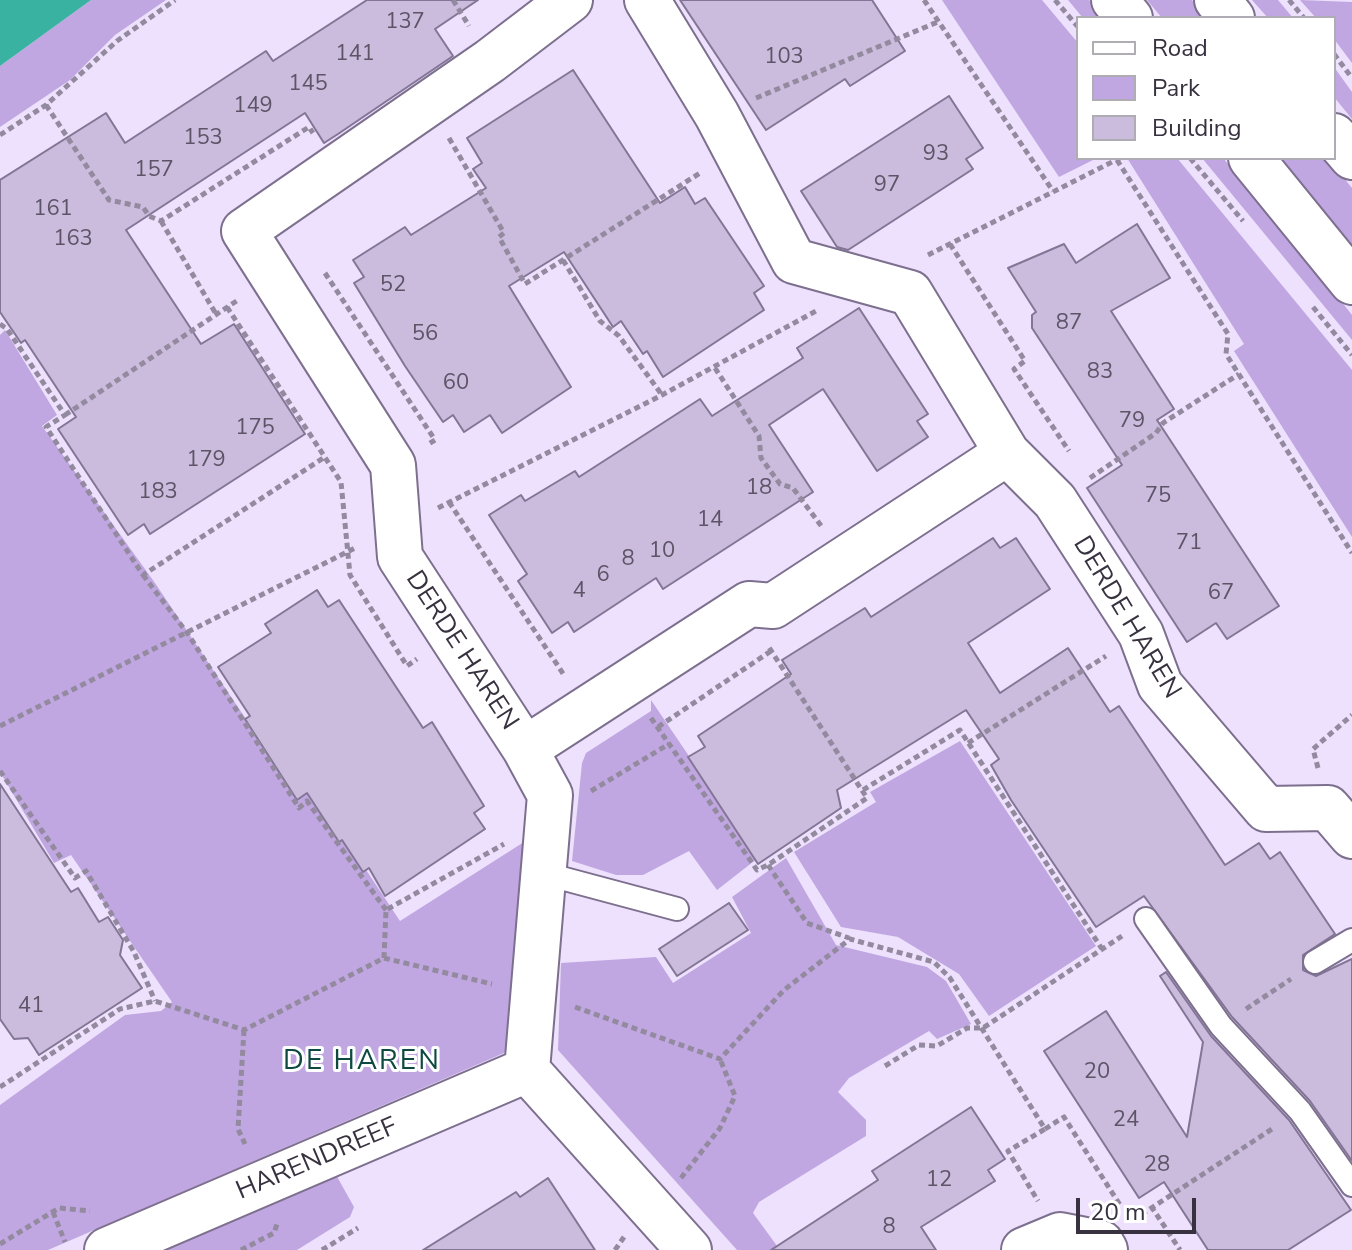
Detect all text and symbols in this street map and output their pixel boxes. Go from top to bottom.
house number: 137 [385,10,425,36]
legend [1076,16,1336,160]
text: Road [1152,32,1208,64]
house number: 141 [335,42,375,68]
house number: 103 [764,45,804,71]
house number: 145 [288,72,328,98]
text: Park [1152,72,1200,104]
house number: 149 [233,94,273,120]
text: Building [1152,112,1242,144]
house number: 153 [183,126,223,152]
house number: 93 [923,142,949,168]
house number: 157 [134,158,174,184]
house number: 97 [874,173,900,199]
house number: 161 [33,197,73,223]
house number: 163 [53,227,93,253]
house number: 52 [380,273,406,299]
house number: 87 [1056,311,1082,337]
house number: 56 [412,322,438,348]
house number: 83 [1087,360,1113,386]
house number: 60 [443,371,469,397]
house number: 79 [1119,409,1145,435]
house number: 175 [235,416,275,442]
house number: 179 [186,448,226,474]
house number: 18 [746,476,772,502]
house number: 183 [138,480,178,506]
house number: 75 [1145,484,1171,510]
house number: 14 [697,508,723,534]
street label: DERDE HAREN [1065,531,1187,705]
house number: 71 [1176,531,1202,557]
house number: 10 [649,539,675,565]
house number: 8 [621,547,635,573]
house number: 6 [596,563,610,589]
street label: DERDE HAREN [398,566,524,736]
house number: 4 [572,579,586,605]
house number: 67 [1208,581,1234,607]
house number: 41 [18,994,44,1020]
district label: DE HAREN [283,1045,441,1079]
house number: 20 [1084,1060,1110,1086]
house number: 24 [1113,1108,1139,1134]
street label: HARENDREEF [232,1112,402,1208]
house number: 28 [1144,1153,1170,1179]
house number: 12 [926,1168,952,1194]
scale bar [1080,1182,1200,1232]
text: 20 m [1090,1196,1146,1228]
house number: 8 [882,1215,896,1241]

